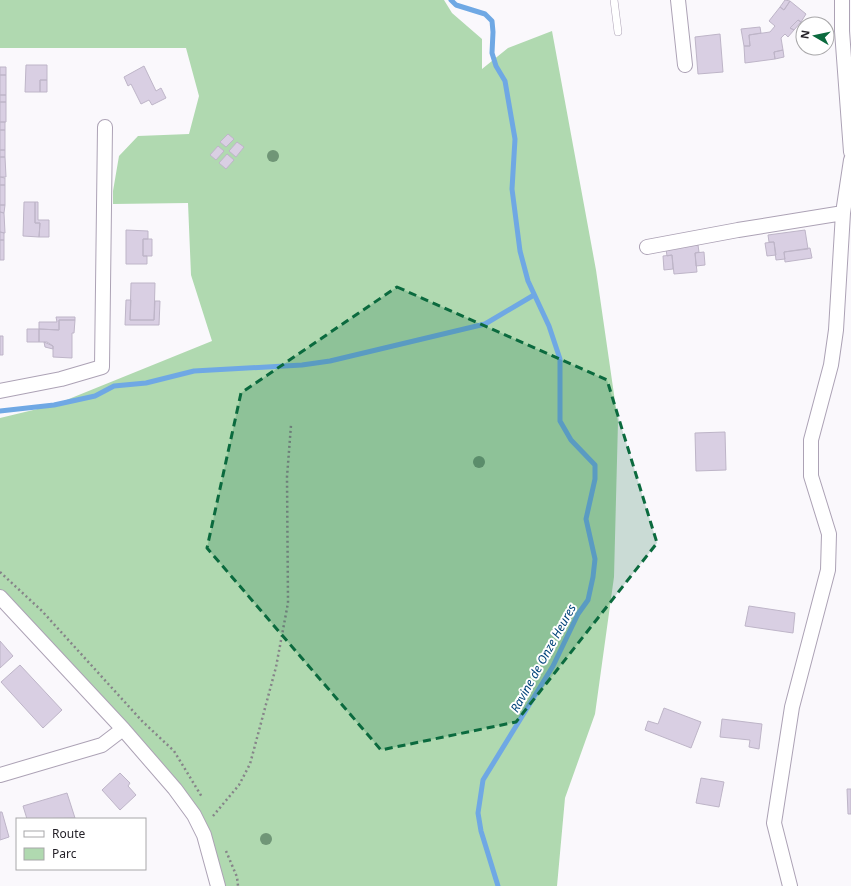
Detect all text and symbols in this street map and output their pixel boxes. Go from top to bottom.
north arrow [795,16,835,56]
text: N [797,29,813,40]
water label: Ravine de Onze Heures [506,601,580,715]
legend [16,818,146,870]
text: Route [52,825,85,842]
text: Parc [52,845,77,862]

